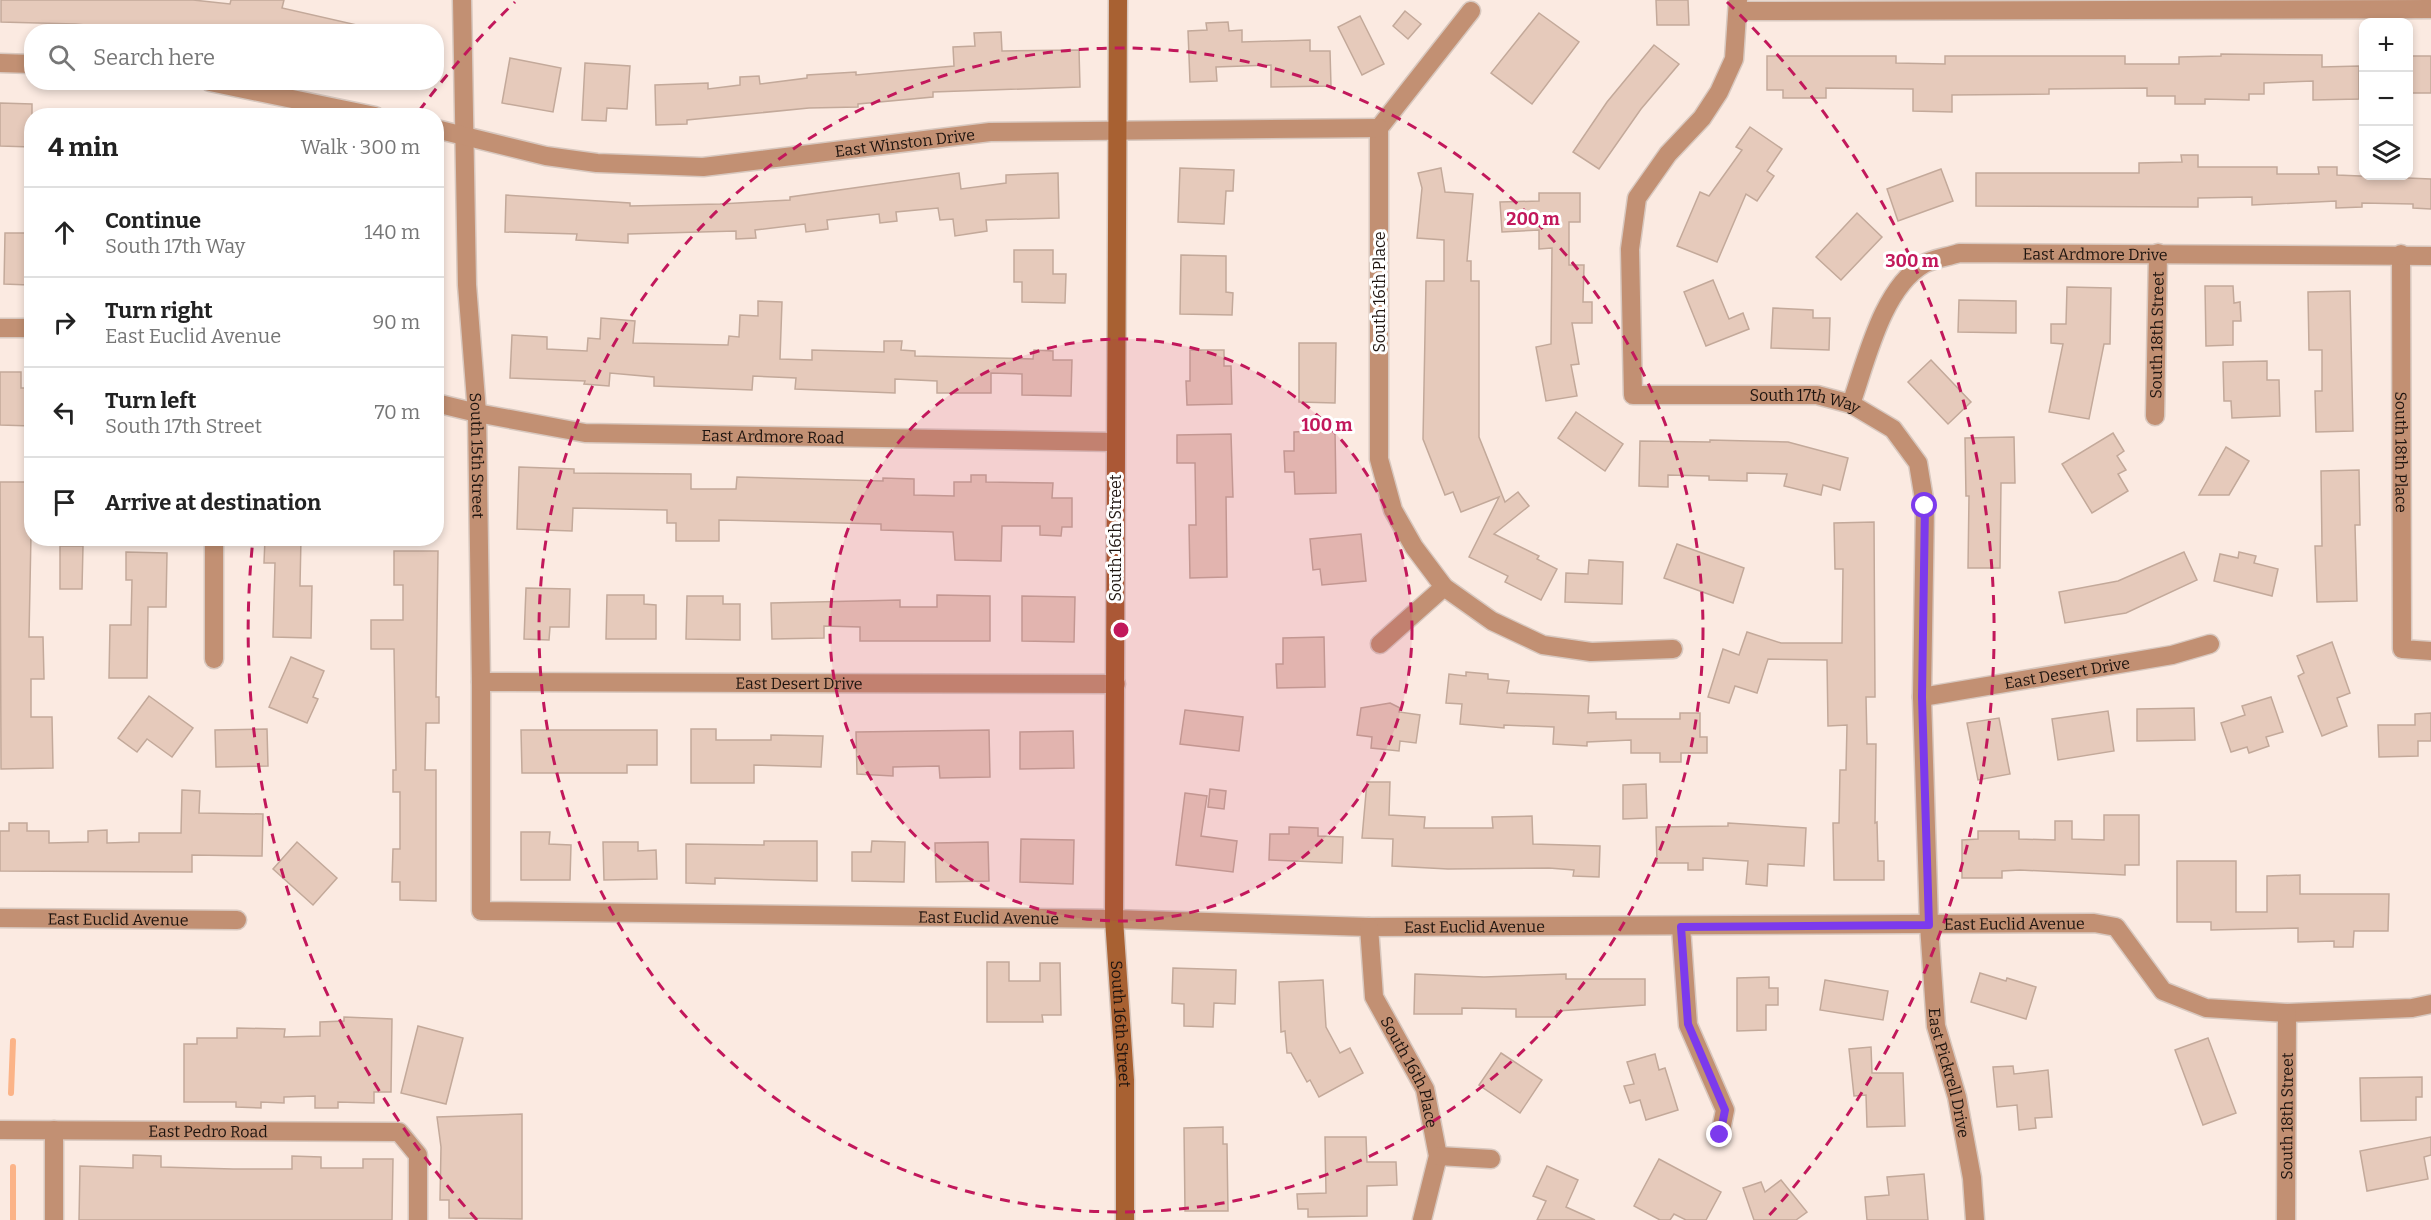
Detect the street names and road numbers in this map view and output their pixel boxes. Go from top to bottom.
street label: East Winston Drive [834,125,976,161]
street label: South 16th Place [1370,231,1389,353]
street label: East Ardmore Drive [2023,244,2168,264]
street label: South 18th Street [2146,271,2168,399]
street label: South 17th Way [1750,386,1864,418]
street label: South 18th Place [2391,391,2411,513]
street label: South 15th Street [465,392,488,519]
street label: East Ardmore Road [701,426,845,447]
street label: South 16th Street [1106,474,1125,602]
street label: East Desert Drive [2003,653,2131,693]
street label: East Desert Drive [735,674,863,693]
street label: East Euclid Avenue [918,908,1059,928]
street label: East Euclid Avenue [47,909,189,930]
street label: East Euclid Avenue [1944,914,2085,934]
street label: East Euclid Avenue [1404,917,1545,937]
street label: South 16th Street [1107,960,1134,1087]
street label: East Pickrell Drive [1925,1007,1973,1139]
street label: South 16th Place [1377,1013,1441,1129]
street label: South 18th Street [2277,1052,2297,1180]
street label: East Pedro Road [148,1122,268,1141]

